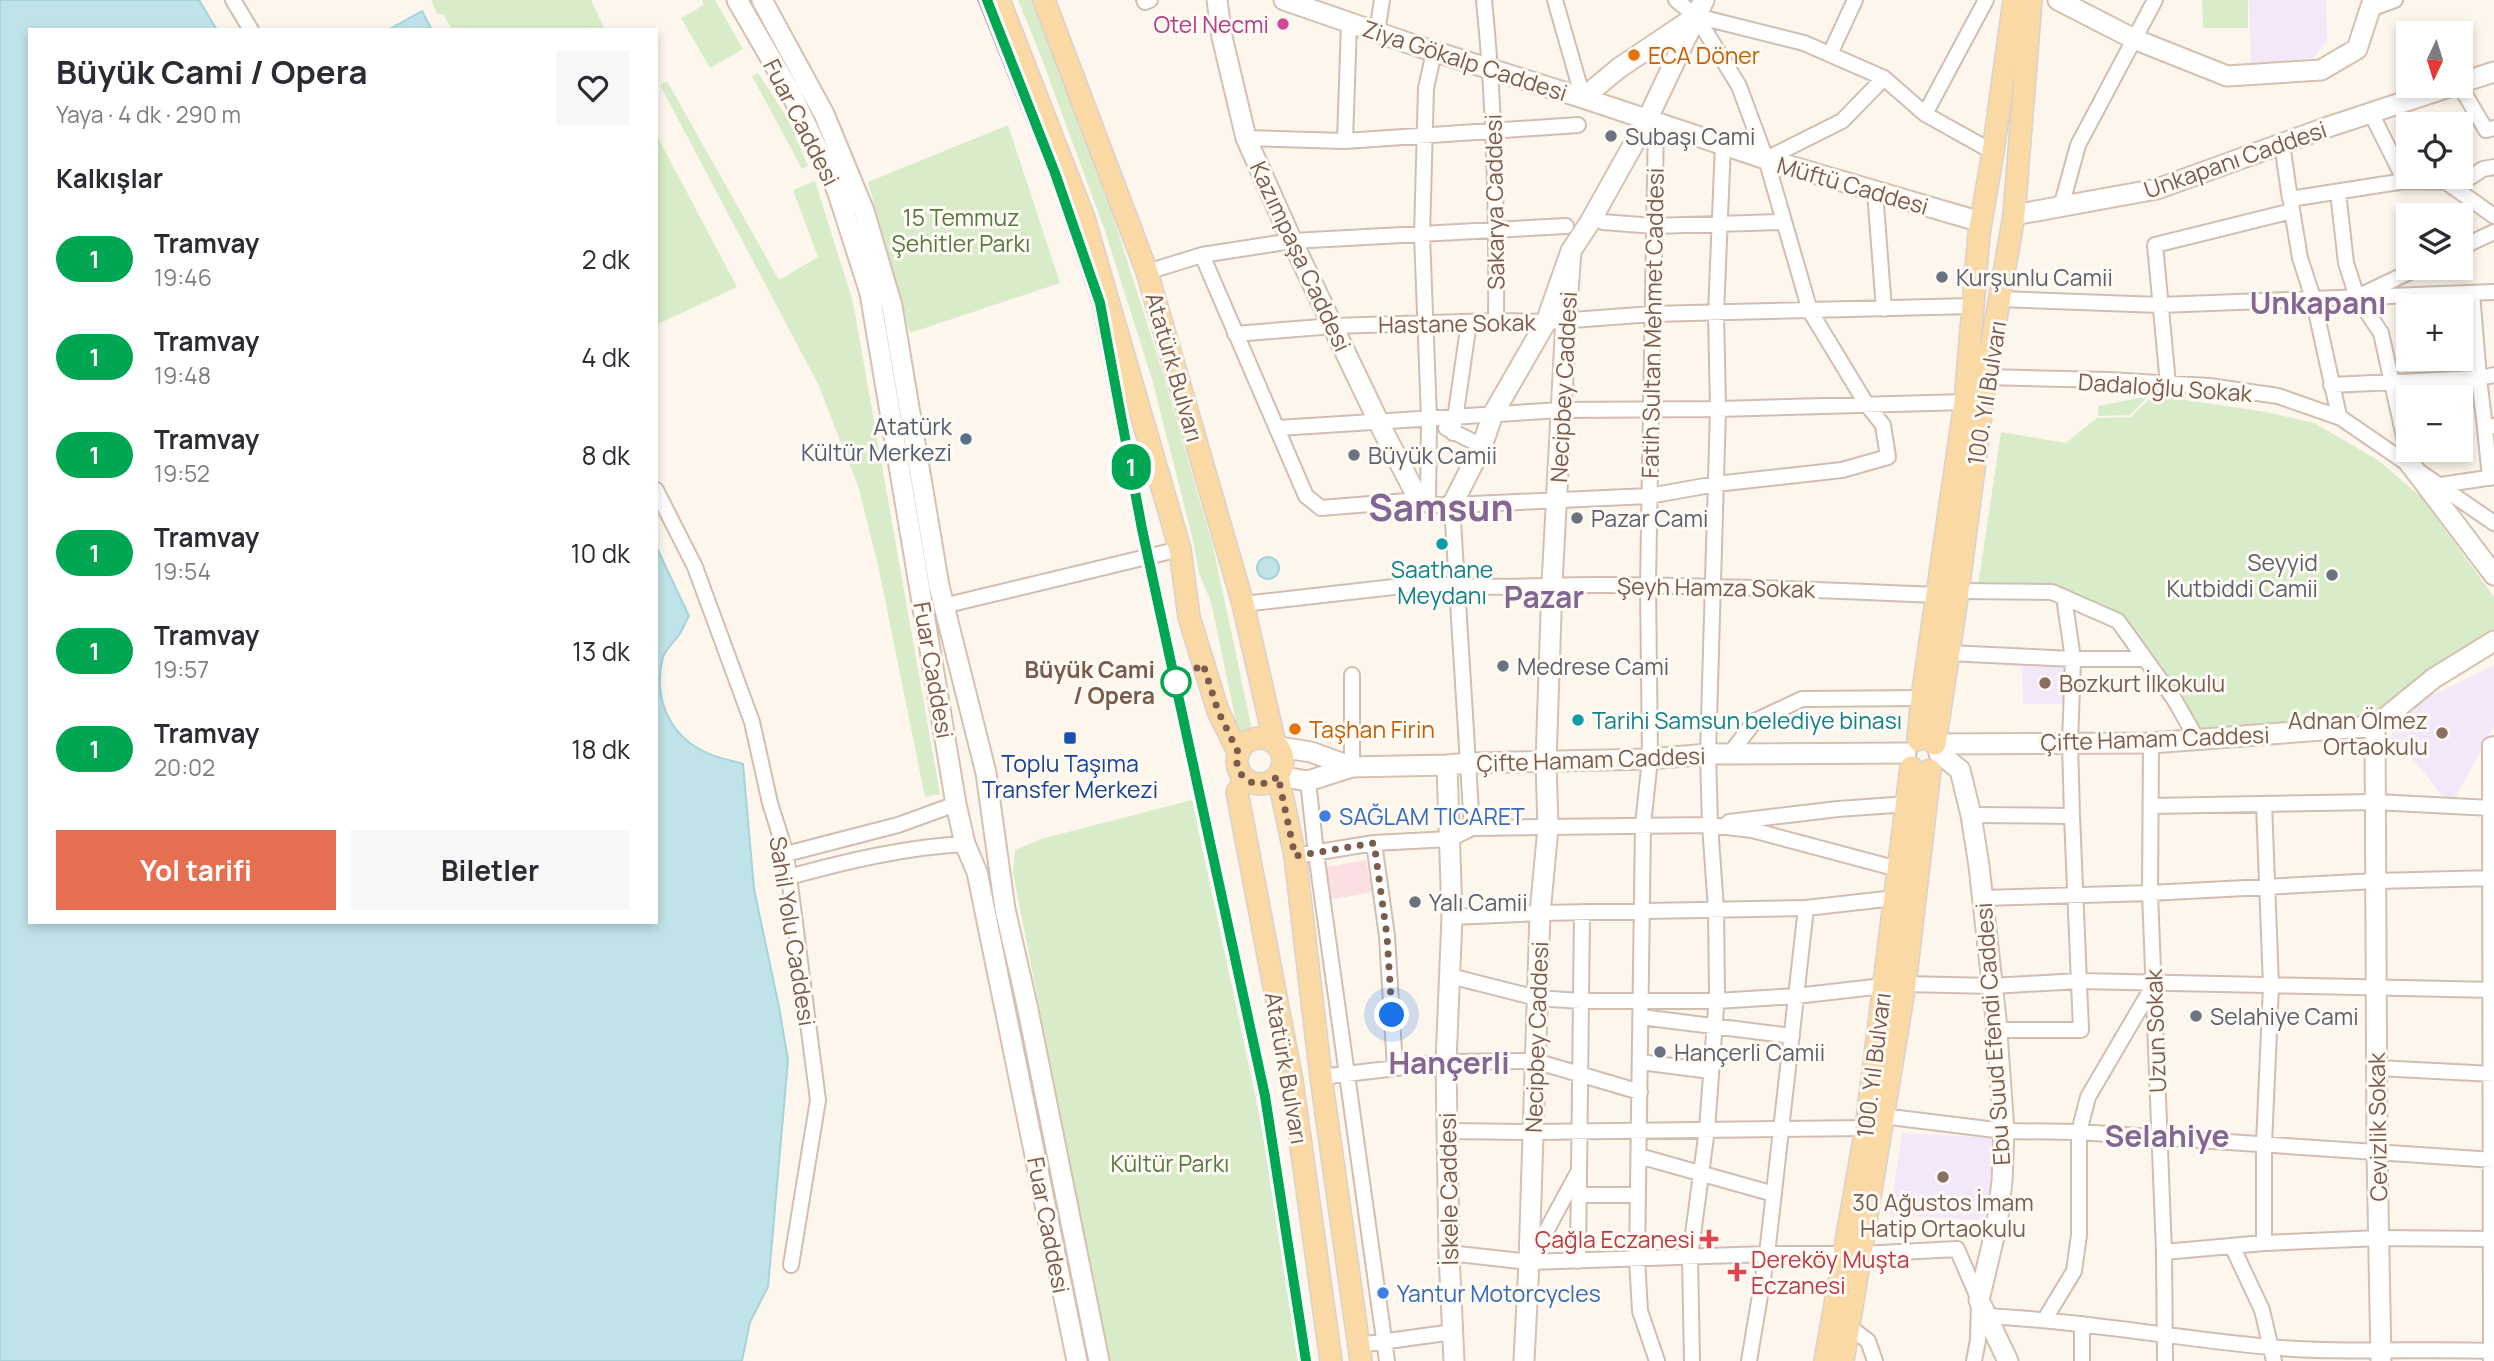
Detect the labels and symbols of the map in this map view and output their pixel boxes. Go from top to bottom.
place label: Otel Necmi [1153,8,1269,40]
street label: Ziya Gökalp Caddesi [1359,12,1571,108]
marker: Otel Necmi [1275,16,1291,32]
north arrow [2396,21,2473,98]
place label: ECA Döner [1648,39,1760,71]
marker: ECA Döner [1626,47,1642,63]
street label: Fuar Caddesi [756,53,848,191]
street label: Unkapanı Caddesi [2139,113,2331,205]
street label: Sakarya Caddesi [1476,114,1512,290]
place label: Subaşı Cami [1625,120,1755,152]
marker: Subaşı Cami [1603,128,1619,144]
street label: Müftü Caddesi [1774,148,1932,222]
street label: Kazımpaşa Caddesi [1243,156,1359,356]
street label: Fatih Sultan Mehmet Caddesi [1633,167,1671,479]
park label: 15 Temmuz Şehitler Parkı [892,201,1030,259]
place label: Kurşunlu Camii [1956,261,2113,293]
marker: Kurşunlu Camii [1934,269,1950,285]
district label: Unkapanı [2250,282,2386,323]
street label: Atatürk Bulvarı [1138,289,1212,445]
street label: Necipbey Caddesi [1542,291,1584,483]
street label: Hastane Sokak [1378,306,1537,340]
street label: 100. Yıl Bulvarı [1959,318,2013,468]
street label: Dadaloğlu Sokak [2077,365,2254,409]
place label: Atatürk Kültür Merkezi [801,410,953,468]
marker: Atatürk Kültür Merkezi [958,431,974,447]
place label: Büyük Camii [1368,439,1497,471]
line badge: 1 [1108,444,1154,490]
marker: Büyük Camii [1346,447,1362,463]
district label: Samsun [1368,482,1514,532]
place label: Pazar Cami [1591,502,1708,534]
marker: Pazar Cami [1569,510,1585,526]
marker: Saathane Meydanı [1434,536,1450,552]
place label: Seyyid Kutbiddi Camii [2167,546,2318,604]
place label: Saathane Meydanı [1391,553,1493,611]
marker: Seyyid Kutbiddi Camii [2324,567,2340,583]
street label: Şeyh Hamza Sokak [1617,569,1816,605]
district label: Pazar [1504,576,1584,617]
street label: Fuar Caddesi [906,599,962,741]
place label: Medrese Cami [1517,650,1669,682]
place label: Büyük Cami / Opera [1025,653,1155,711]
marker: Medrese Cami [1495,658,1511,674]
marker: Büyük Cami / Opera [1161,667,1191,697]
place label: Bozkurt İlkokulu [2059,667,2225,699]
marker: Bozkurt İlkokulu [2037,675,2053,691]
place label: Tarihi Samsun belediye binası [1592,704,1902,736]
place label: Adnan Ölmez Ortaokulu [2288,704,2428,762]
marker: Tarihi Samsun belediye binası [1570,712,1586,728]
place label: Taşhan Firin [1309,713,1435,745]
street label: Çifte Hamam Caddesi [2040,718,2270,758]
marker: Taşhan Firin [1287,721,1303,737]
marker: Adnan Ölmez Ortaokulu [2434,725,2450,741]
marker: Toplu Taşıma Transfer Merkezi [1062,730,1078,746]
street label: Çifte Hamam Caddesi [1476,739,1706,779]
place label: Toplu Taşıma Transfer Merkezi [982,747,1158,805]
place label: SAĞLAM TICARET [1339,800,1525,832]
marker: SAĞLAM TICARET [1317,808,1333,824]
street label: Sahil Yolu Caddesi [762,834,824,1028]
place label: Yalı Camii [1429,886,1528,918]
marker: Yalı Camii [1407,894,1423,910]
street label: Ebu Suud Efendi Caddesi [1967,902,2017,1166]
street label: Necipbey Caddesi [1517,941,1555,1133]
street label: Uzun Sokak [2137,968,2173,1093]
street label: Atatürk Bulvarı [1258,989,1316,1147]
street label: 100. Yıl Bulvarı [1848,991,1898,1139]
your location [1374,997,1409,1032]
place label: Selahiye Cami [2210,1000,2359,1032]
marker: Selahiye Cami [2188,1008,2204,1024]
place label: Hançerli Camii [1674,1036,1825,1068]
district label: Hançerli [1388,1042,1510,1083]
marker: Hançerli Camii [1652,1044,1668,1060]
street label: Cevizlik Sokak [2360,1052,2394,1202]
street label: İskele Caddesi [1431,1112,1465,1266]
district label: Selahiye [2105,1115,2229,1156]
park label: Kültür Parkı [1111,1147,1229,1179]
street label: Fuar Caddesi [1020,1154,1078,1296]
marker: 30 Ağustos İmam Hatip Ortaokulu [1935,1169,1951,1185]
place label: 30 Ağustos İmam Hatip Ortaokulu [1852,1186,2034,1244]
place label: Çağla Eczanesi [1535,1223,1695,1255]
marker: Çağla Eczanesi [1701,1231,1717,1247]
place label: Dereköy Muşta Eczanesi [1751,1243,1910,1301]
marker: Dereköy Muşta Eczanesi [1729,1264,1745,1280]
place label: Yantur Motorcycles [1397,1277,1601,1309]
marker: Yantur Motorcycles [1375,1285,1391,1301]

